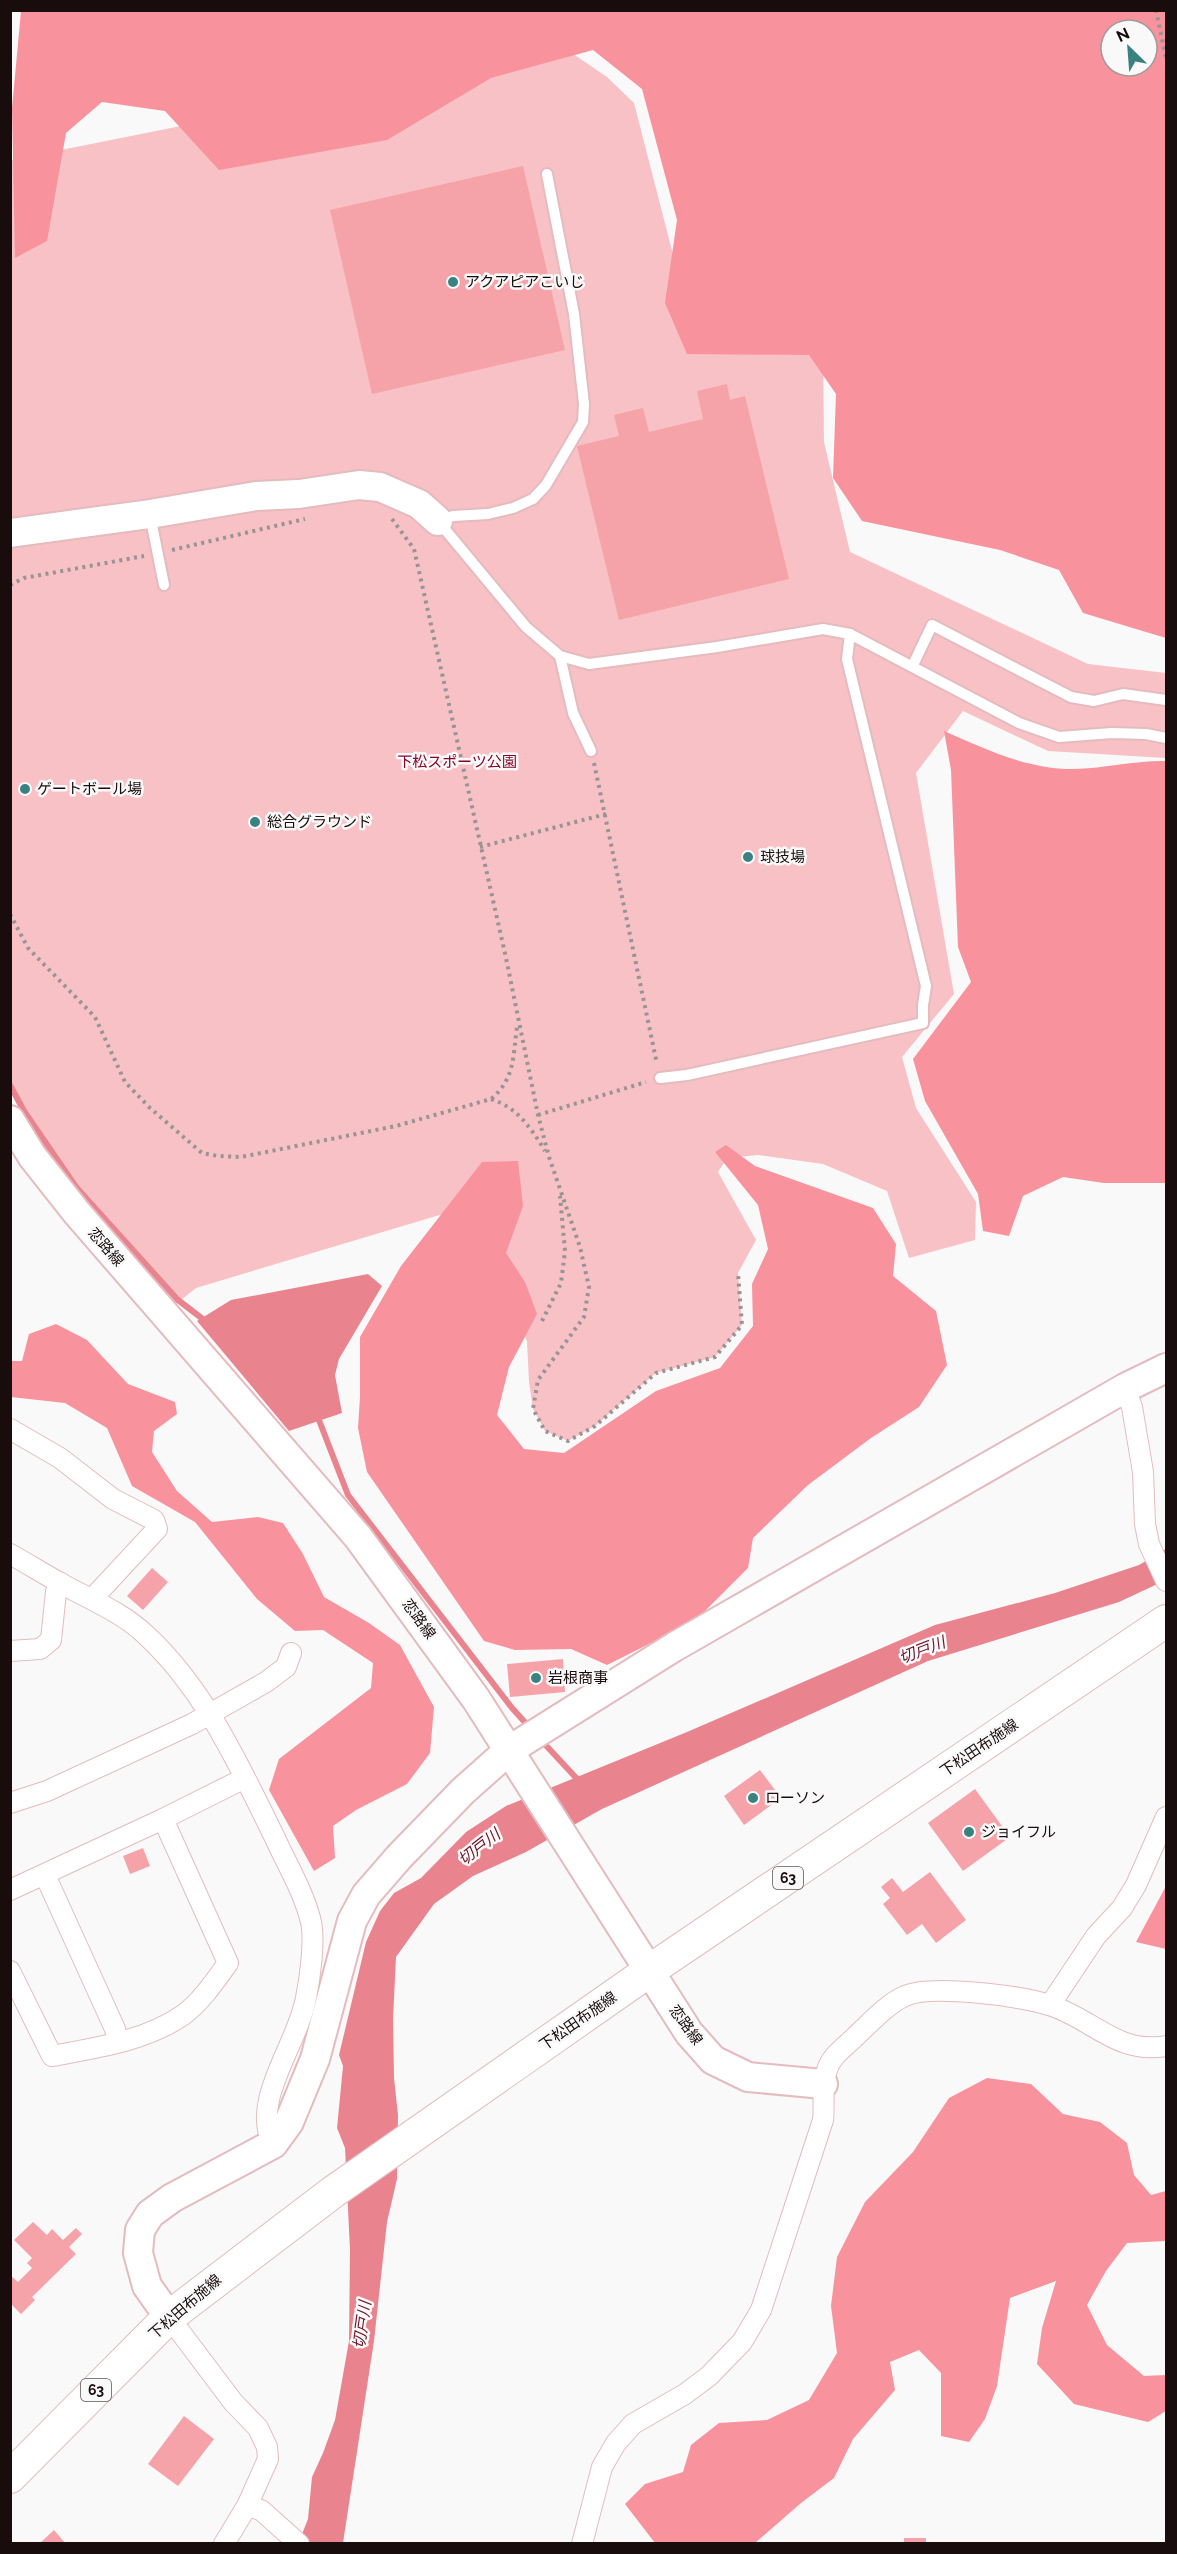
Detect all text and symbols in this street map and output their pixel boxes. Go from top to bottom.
north arrow [1099,18,1159,78]
text: N [1113,24,1132,46]
place label: アクアピアこいじ [465,273,584,291]
marker: アクアピアこいじ [446,275,460,289]
park label: 下松スポーツ公園 [397,753,517,771]
place label: ゲートボール場 [37,780,142,798]
marker: ゲートボール場 [18,782,32,796]
place label: 総合グラウンド [267,813,372,831]
marker: 総合グラウンド [248,815,262,829]
place label: 球技場 [760,848,805,866]
marker: 球技場 [741,850,755,864]
street label: 恋路線 [84,1224,128,1270]
street label: 恋路線 [398,1596,440,1642]
water label: 切戸川 [896,1632,950,1667]
place label: 岩根商事 [548,1669,608,1687]
marker: 岩根商事 [529,1671,543,1685]
street label: 下松田布施線 [937,1715,1021,1781]
place label: ローソン [765,1789,825,1807]
marker: ローソン [746,1791,760,1805]
place label: ジョイフル [981,1823,1056,1841]
water label: 切戸川 [454,1824,505,1869]
marker: ジョイフル [962,1825,976,1839]
road number: 63 [773,1867,803,1889]
street label: 下松田布施線 [536,1988,620,2054]
street label: 恋路線 [665,2002,707,2048]
street label: 下松田布施線 [145,2271,225,2343]
water label: 切戸川 [349,2298,375,2350]
road number: 63 [81,2379,111,2401]

